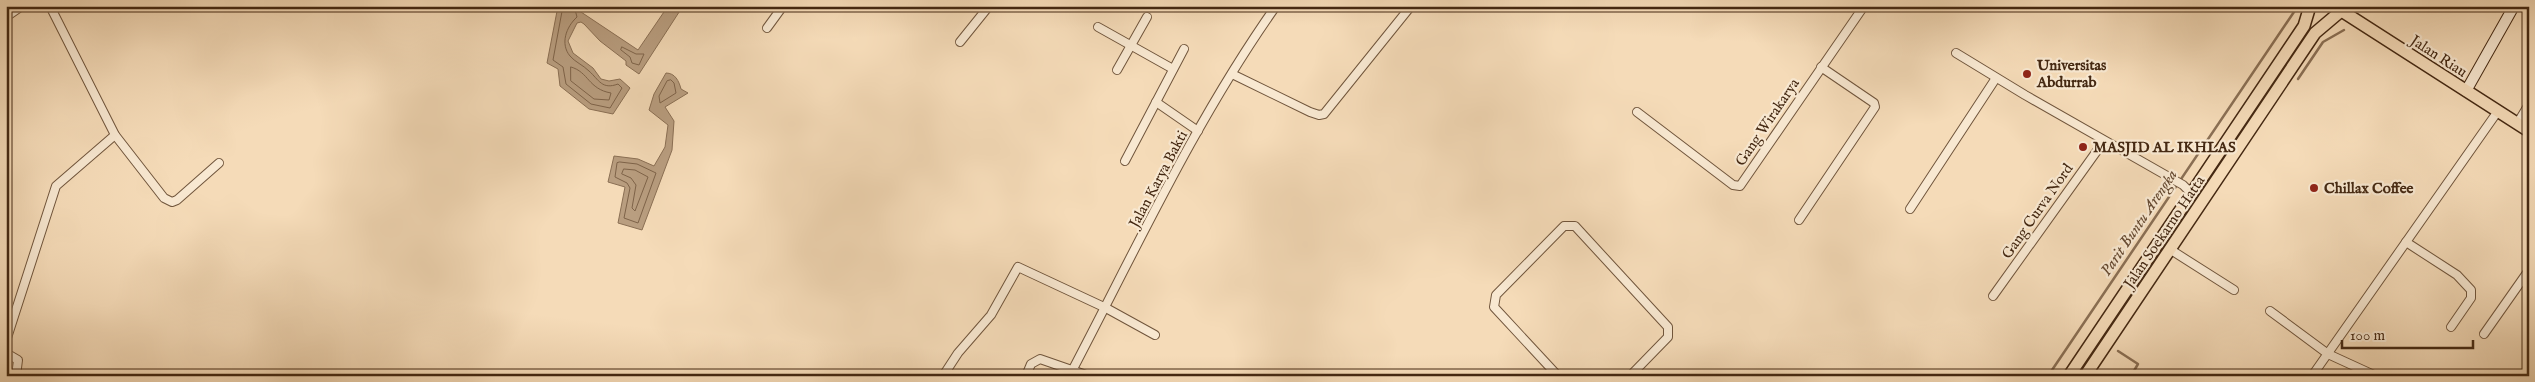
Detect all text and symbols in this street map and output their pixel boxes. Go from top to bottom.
street label: Jalan Riau [2405,30,2471,82]
place label: Universitas Abdurrab [2036,56,2107,92]
marker: Universitas Abdurrab [2021,68,2033,80]
street label: Gang Wirakarya [1731,74,1804,170]
street label: Jalan Karya Bakti [1124,127,1192,233]
place label: MASJID AL IKHLAS [2093,138,2236,157]
marker: MASJID AL IKHLAS [2077,141,2089,153]
street label: Gang Curva Nord [1997,159,2078,263]
water label: Parit Buntu Arengka [2097,166,2183,280]
street label: Jalan Soekarno Hatta [2118,172,2210,294]
place label: Chillax Coffee [2324,179,2414,198]
marker: Chillax Coffee [2308,182,2320,194]
scale bar [2342,317,2474,349]
text: 100 m [2350,326,2386,345]

